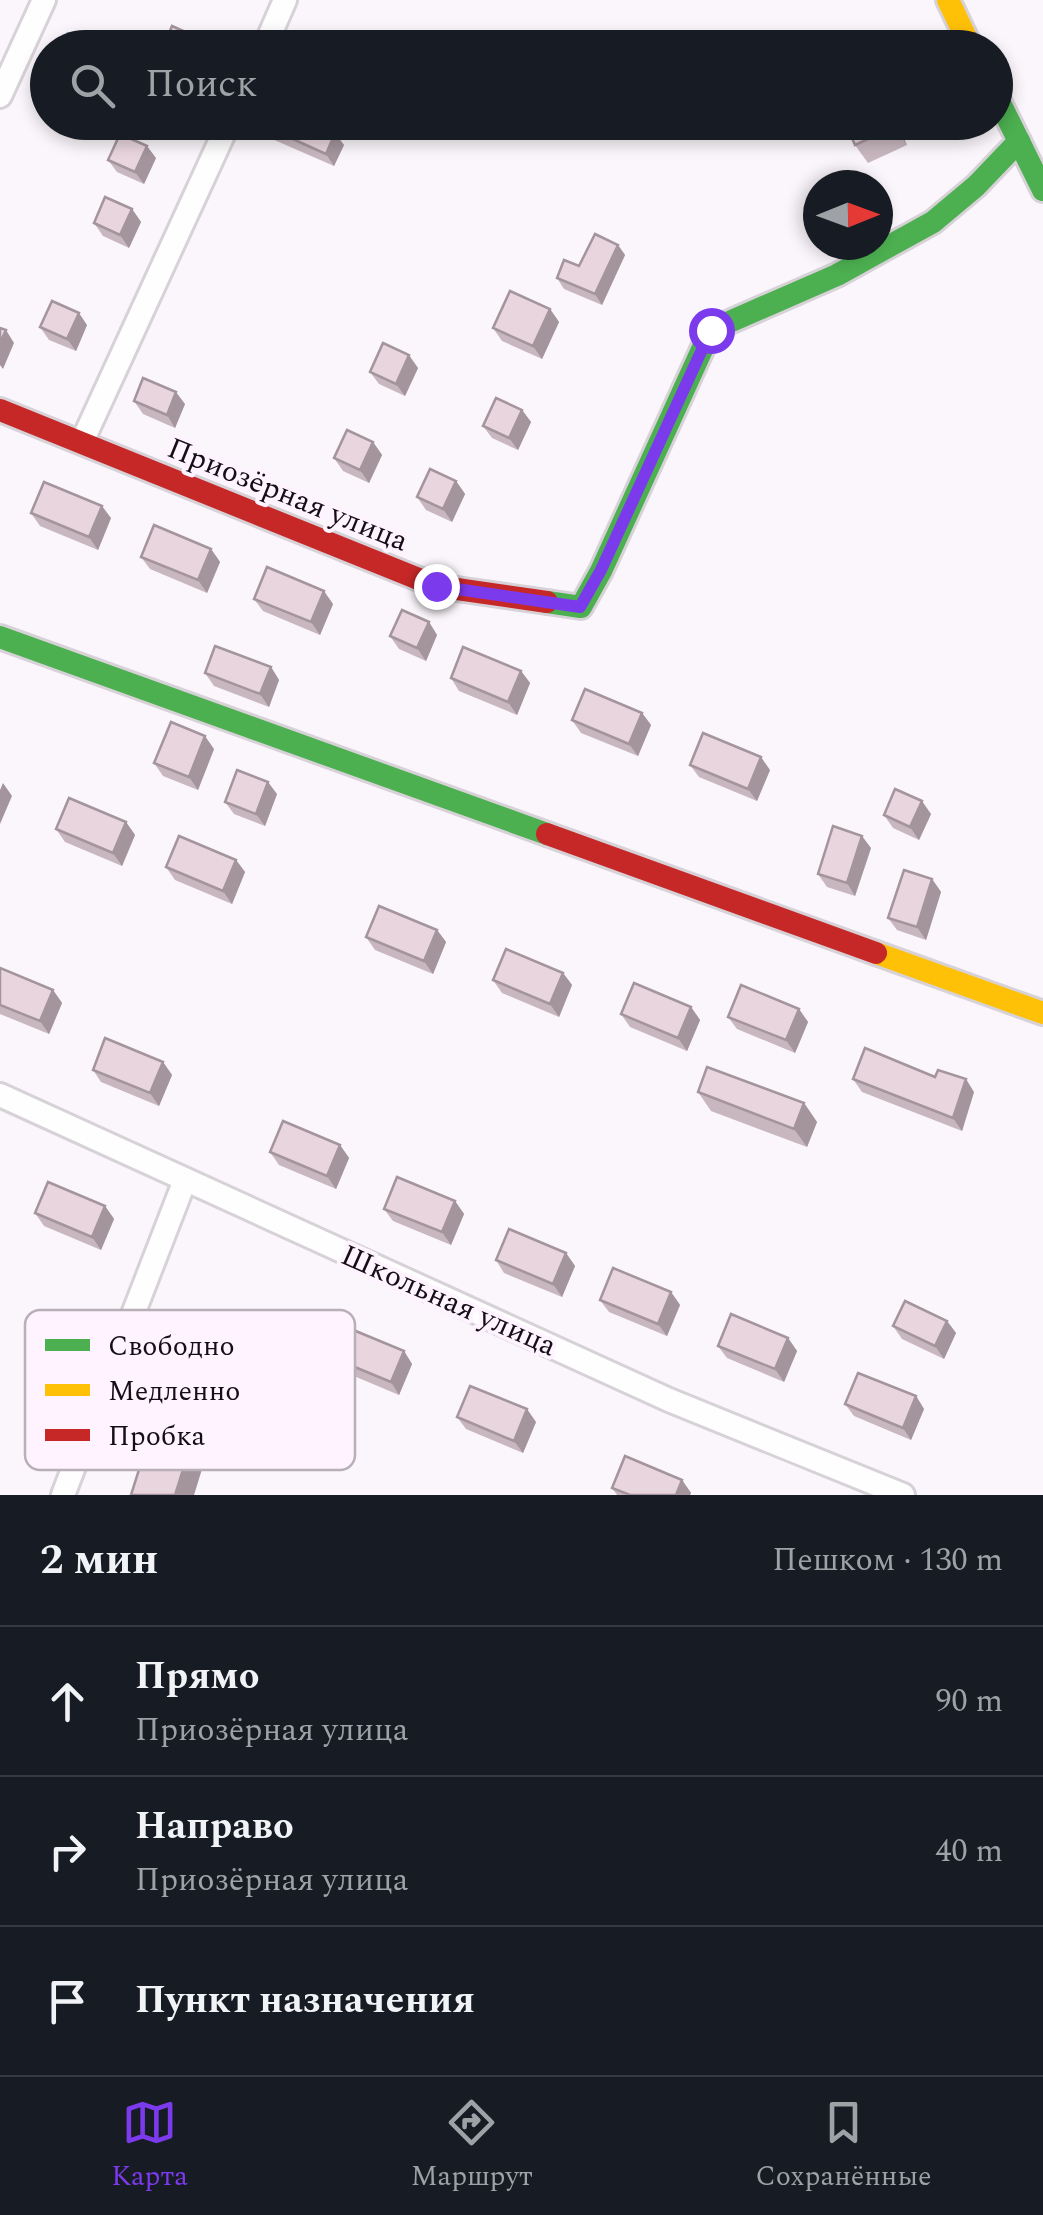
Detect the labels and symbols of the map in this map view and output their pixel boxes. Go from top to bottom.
north arrow [803,170,893,260]
route start [689,308,735,354]
street label: Приозёрная улица [160,426,415,564]
route end [414,564,460,610]
street label: Школьная улица [333,1233,564,1369]
legend [25,1310,355,1470]
text: Свободно [108,1325,235,1368]
text: Медленно [108,1370,240,1413]
text: Пробка [108,1415,205,1458]

